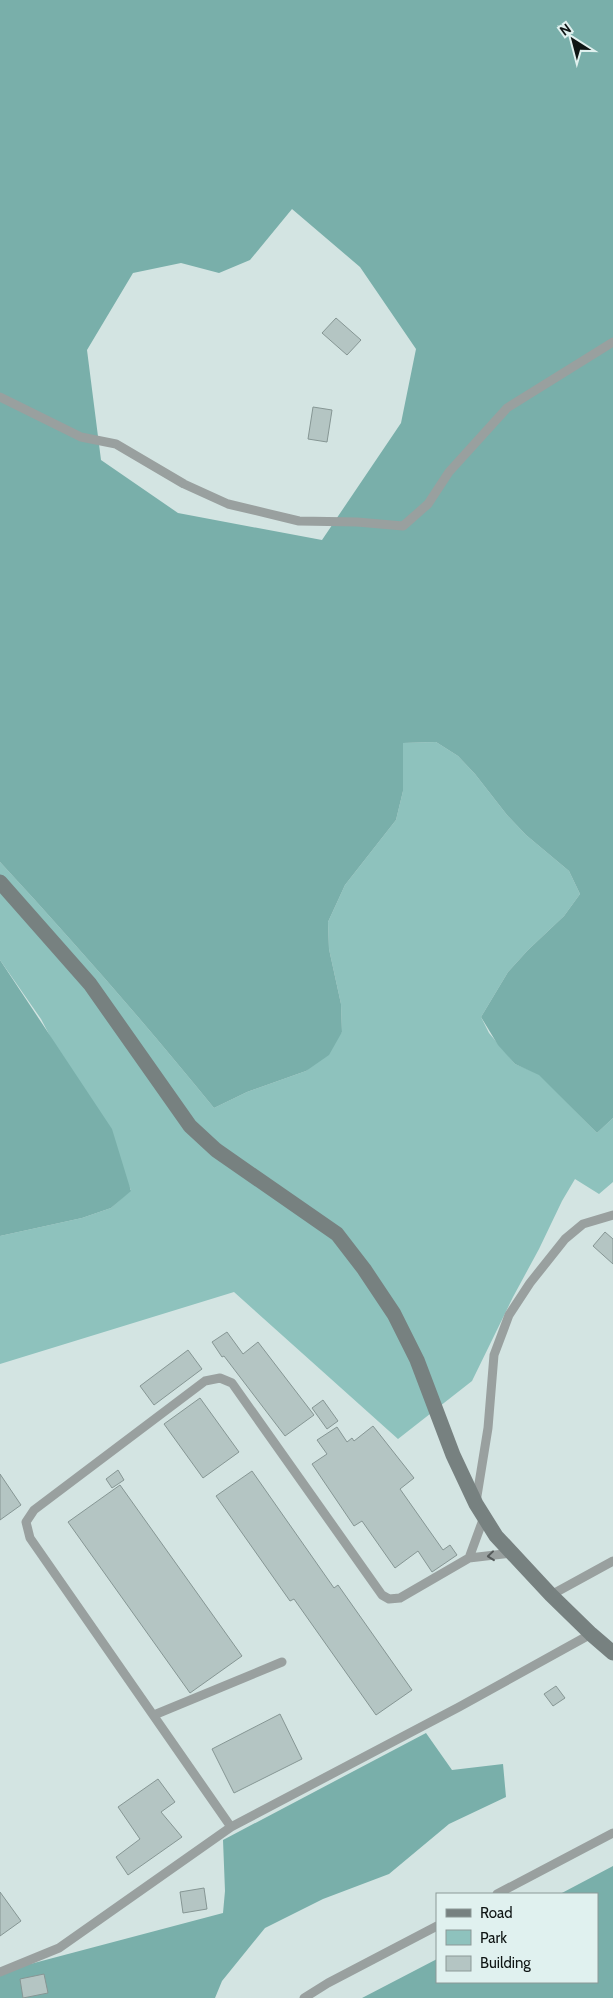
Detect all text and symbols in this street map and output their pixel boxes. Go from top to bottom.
north arrow [548,15,598,65]
text: N [556,19,575,40]
one-way arrow [486,1550,494,1561]
legend [436,1893,598,1983]
text: Road [480,1904,513,1922]
text: Park [480,1929,507,1947]
text: Building [480,1954,531,1972]

